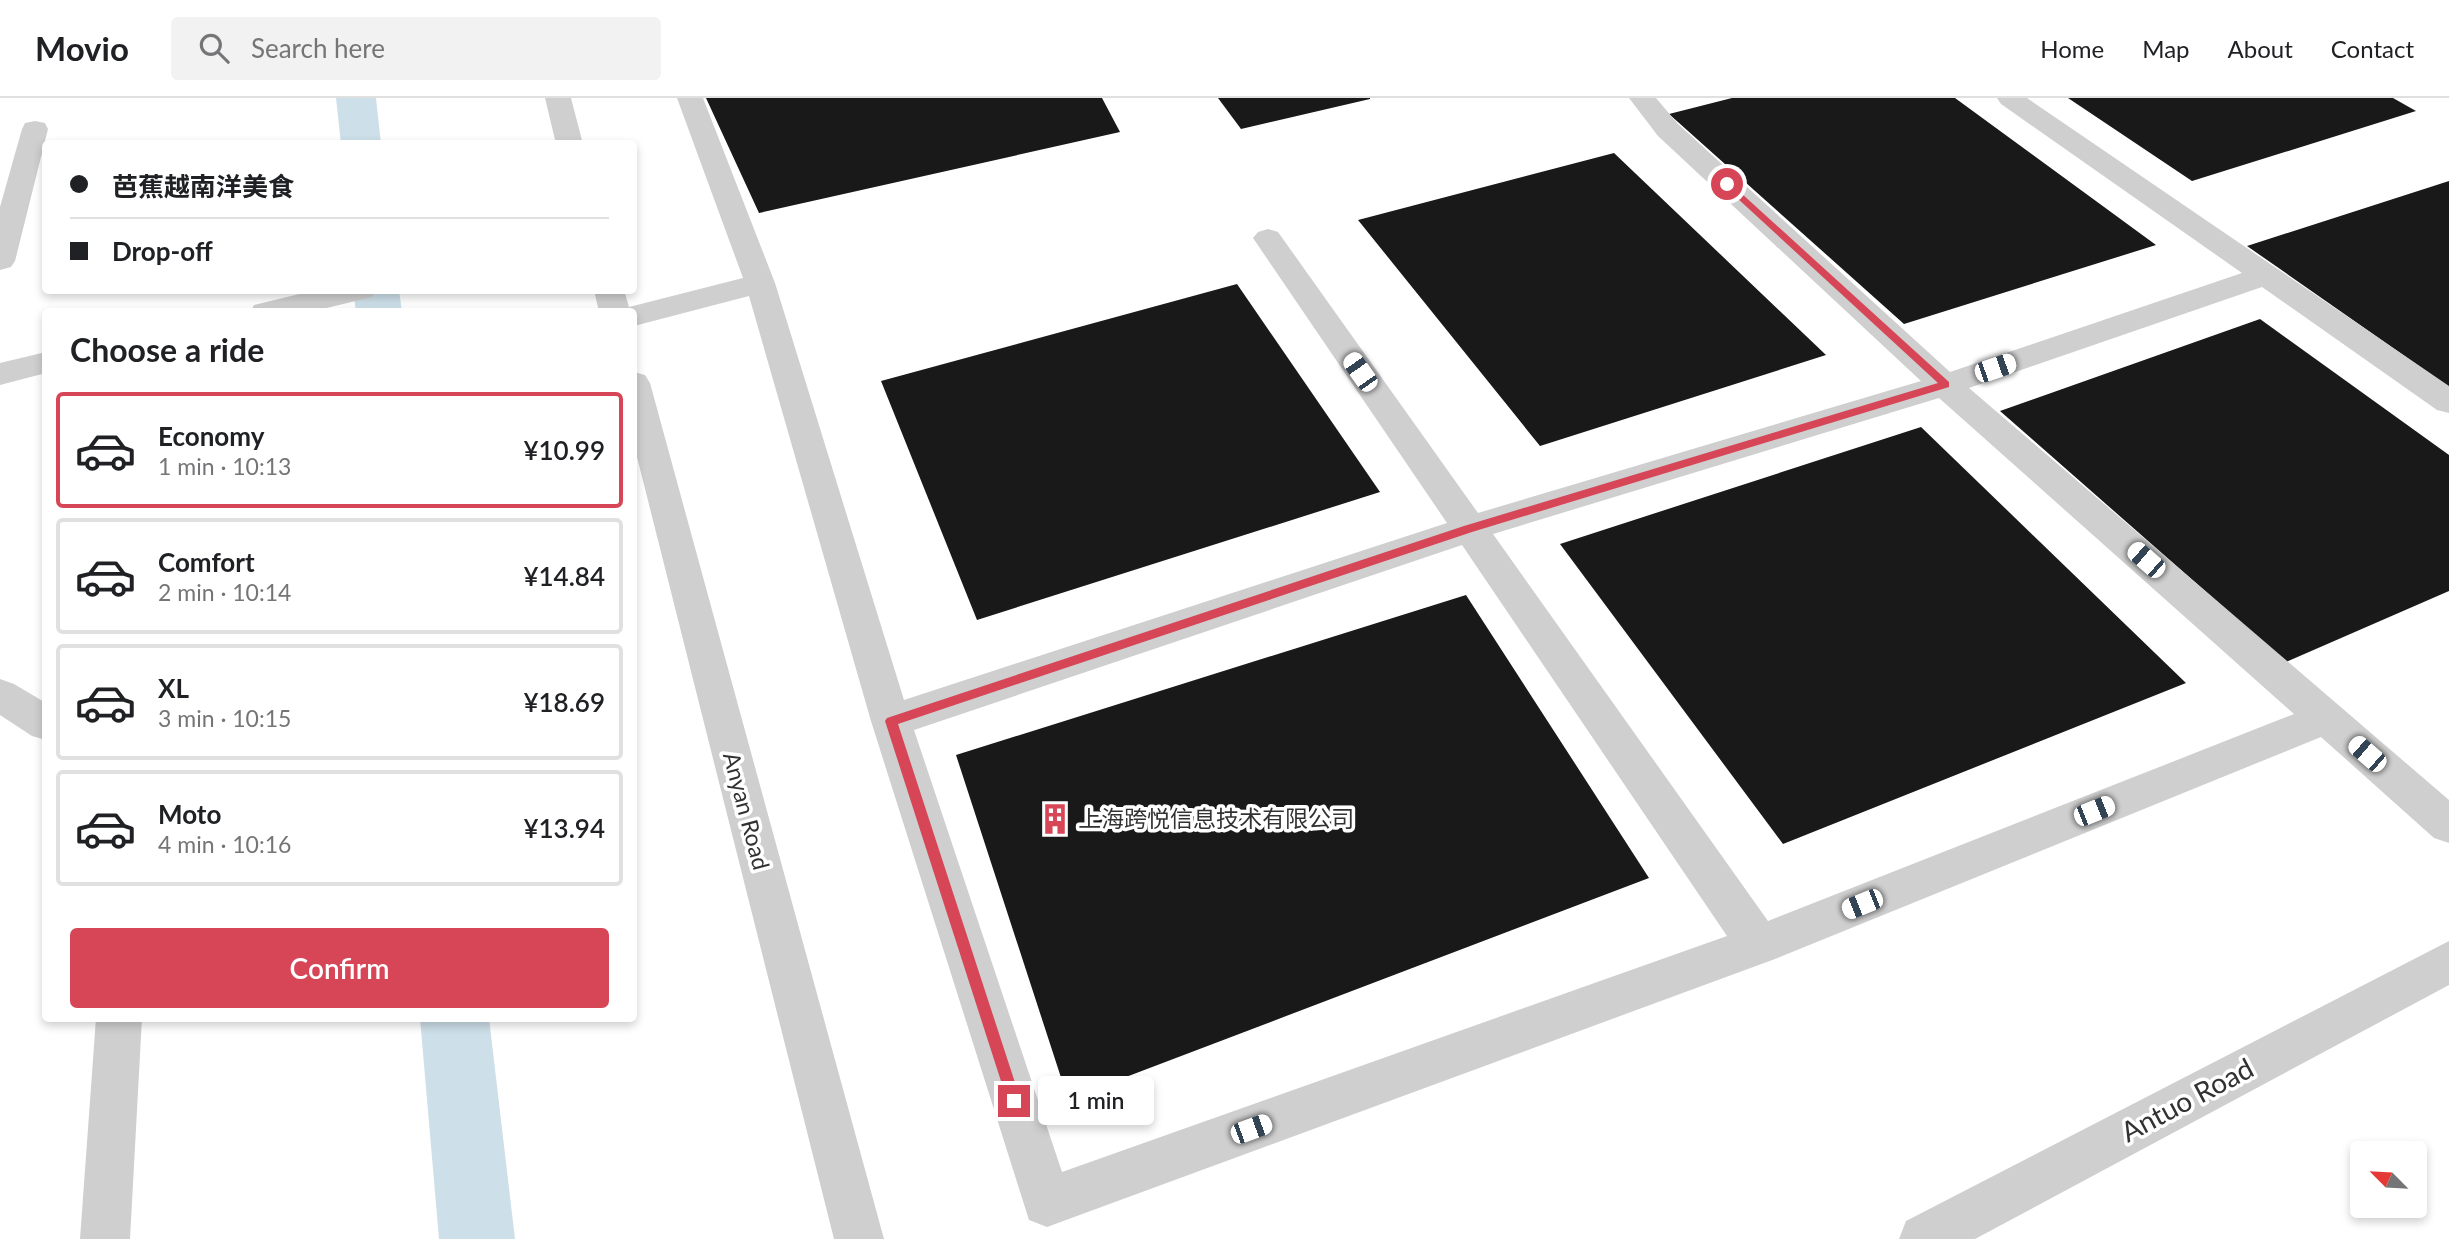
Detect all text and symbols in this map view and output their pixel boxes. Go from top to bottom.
search box [171,17,661,80]
text: Movio [35,28,129,68]
icon: search [195,29,233,67]
text: Search here [251,32,385,64]
text: Home [2040,34,2104,63]
text: Map [2142,34,2190,63]
text: About [2228,34,2293,63]
text: Contact [2331,34,2414,63]
route start [1711,168,1743,200]
text: 芭蕉越南洋美食 [112,170,294,202]
text: Drop-off [112,235,213,267]
text: Choose a ride [70,330,264,369]
car [1340,349,1381,395]
car [1972,351,2019,385]
icon: car [74,419,137,482]
text: Economy [158,420,264,452]
text: ¥10.99 [523,434,605,466]
text: 1 min · 10:13 [158,452,291,480]
car [2124,538,2169,582]
icon: car [74,545,137,608]
text: Comfort [158,546,255,578]
text: ¥14.84 [523,560,605,592]
text: 2 min · 10:14 [158,578,291,606]
icon: car [74,671,137,734]
text: XL [158,672,189,704]
text: ¥18.69 [523,686,605,718]
text: 3 min · 10:15 [158,704,291,732]
car [2345,732,2390,776]
street label: Anyan Road [718,749,776,873]
car [2071,793,2118,829]
icon: car [74,797,137,860]
text: Moto [158,798,221,830]
building icon: 上海跨悦信息技术有限公司 [1038,802,1072,836]
place label: 上海跨悦信息技术有限公司 [1078,804,1354,832]
text: ¥13.94 [523,812,605,844]
text: 4 min · 10:16 [158,830,291,858]
car [1839,886,1886,922]
button: Confirm [70,928,609,1008]
street label: Antuo Road [2114,1050,2259,1148]
callout: 1 min [1038,1076,1154,1126]
route end [998,1085,1030,1117]
text: 1 min [1068,1086,1124,1114]
car [1228,1112,1275,1146]
north arrow [2350,1141,2427,1218]
map controls [2350,1141,2427,1218]

